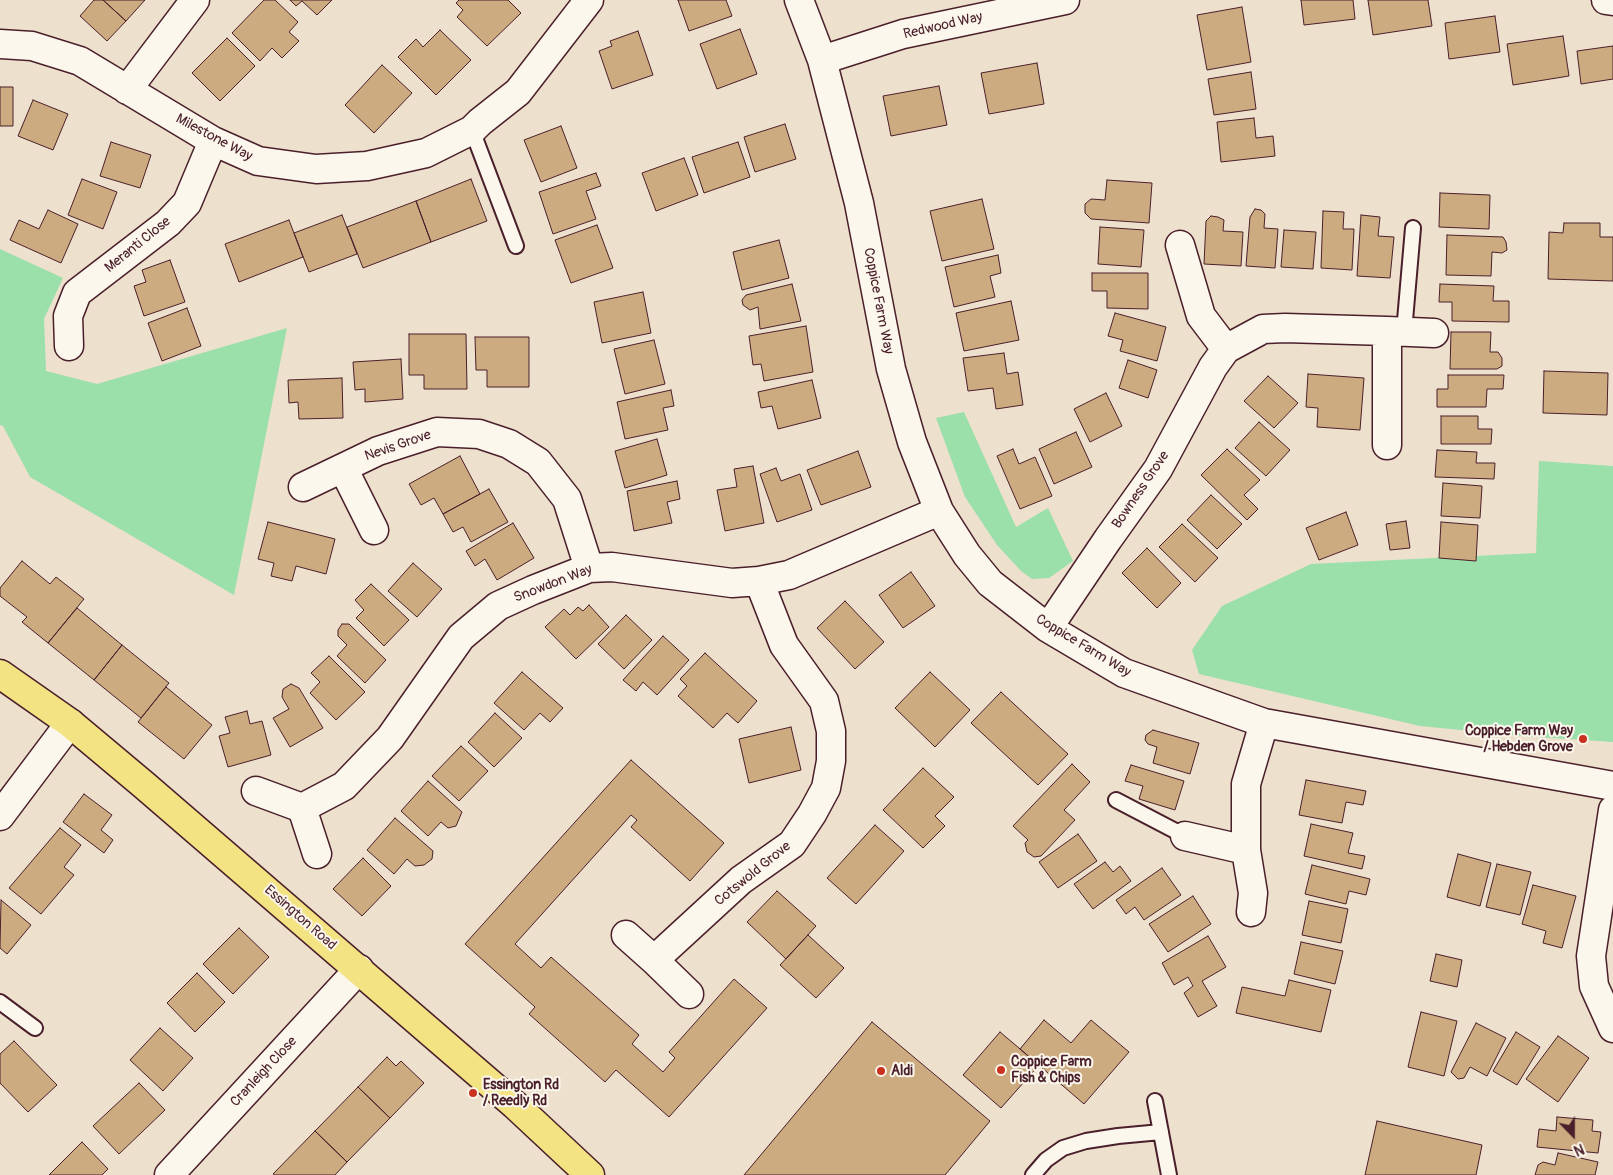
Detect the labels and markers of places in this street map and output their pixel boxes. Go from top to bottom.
place label: Coppice Farm Way / Hebden Grove [1465,723,1573,756]
marker: Coppice Farm Way / Hebden Grove [1577,733,1589,745]
place label: Coppice Farm Fish & Chips [1011,1054,1092,1086]
place label: Aldi [891,1063,913,1079]
marker: Coppice Farm Fish & Chips [995,1064,1007,1076]
marker: Aldi [875,1065,887,1077]
place label: Essington Rd / Reedly Rd [483,1077,559,1110]
marker: Essington Rd / Reedly Rd [467,1087,479,1099]

